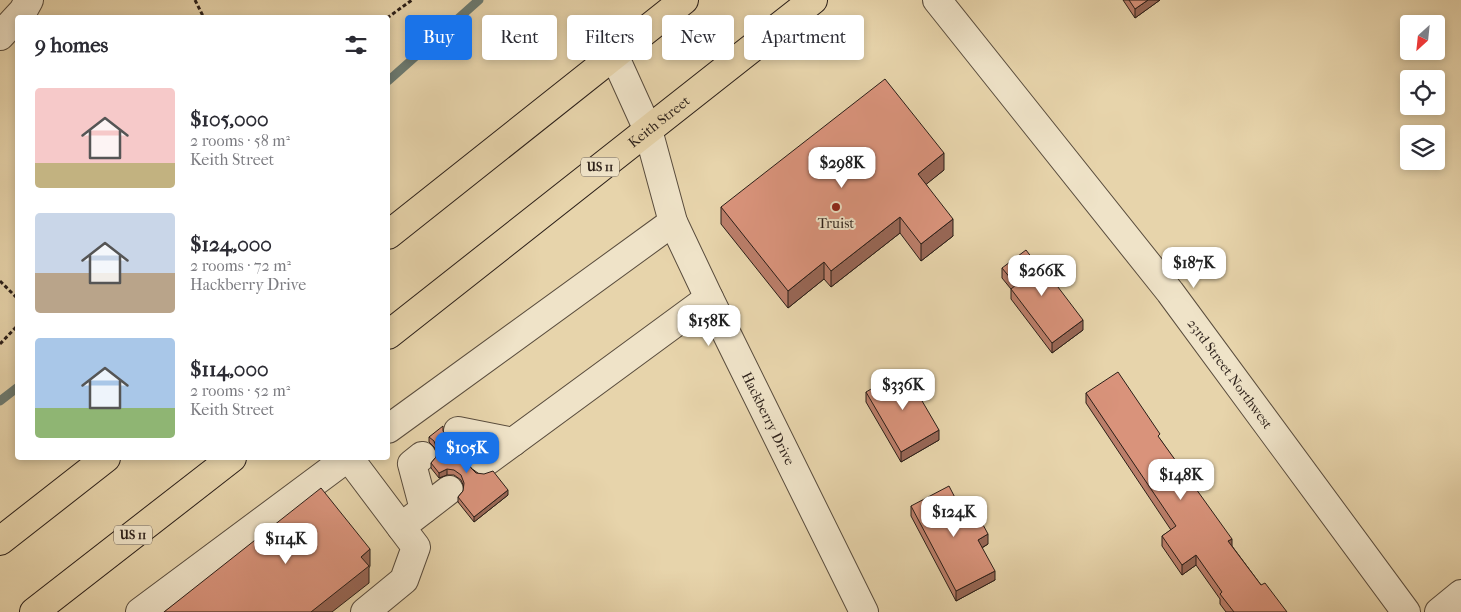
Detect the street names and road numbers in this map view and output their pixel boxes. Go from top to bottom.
street label: Keith Street [625,92,693,151]
road number: US 11 [581,158,619,176]
street label: 23rd Street Northwest [1184,315,1276,432]
street label: Hackberry Drive [738,369,799,468]
road number: US 11 [114,526,152,544]

